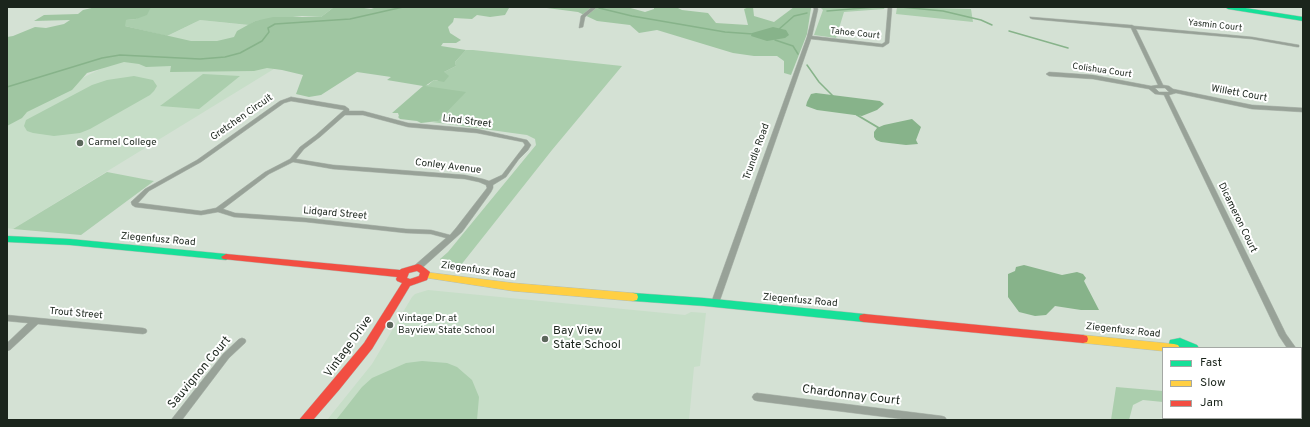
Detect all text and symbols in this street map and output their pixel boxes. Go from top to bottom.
street label: Yasmin Court [1187,18,1243,34]
street label: Tahoe Court [830,26,880,42]
street label: Colishua Court [1072,61,1132,81]
street label: Willett Court [1210,83,1268,105]
street label: Gretchen Circuit [209,92,275,144]
street label: Lind Street [442,113,492,131]
street label: Trundle Road [741,122,773,182]
place label: Carmel College [88,137,157,149]
marker: Carmel College [75,138,85,148]
street label: Conley Avenue [414,157,482,177]
street label: Dicameron Court [1215,181,1259,255]
street label: Lidgard Street [303,205,367,223]
street label: Ziegenfusz Road [120,231,196,249]
street label: Ziegenfusz Road [440,260,516,282]
street label: Ziegenfusz Road [762,292,838,310]
street label: Trout Street [49,306,103,322]
street label: Vintage Drive [322,313,376,381]
place label: Vintage Dr at Bayview State School [398,313,495,336]
marker: Vintage Dr at Bayview State School [385,320,395,330]
street label: Ziegenfusz Road [1085,321,1161,341]
place label: Bay View State School [553,325,621,353]
street label: Sauvignon Court [165,334,235,412]
marker: Bay View State School [540,334,550,344]
legend [1162,347,1302,419]
text: Fast [1200,355,1222,371]
text: Slow [1200,375,1226,391]
street label: Chardonnay Court [801,383,901,409]
text: Jam [1200,395,1223,411]

